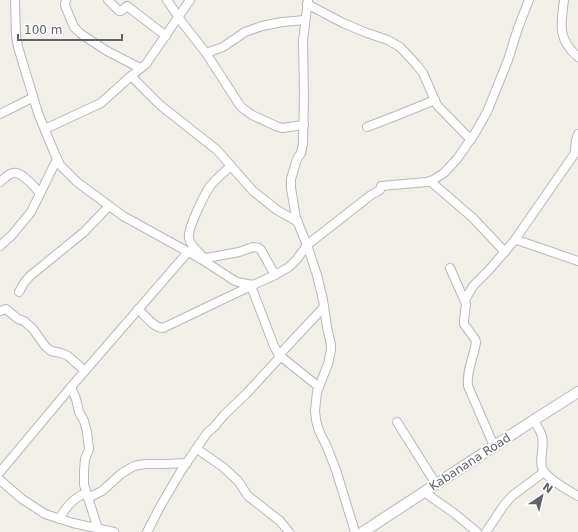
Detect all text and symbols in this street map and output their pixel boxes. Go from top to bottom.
scale bar [18,16,122,42]
text: 100 m [24,23,62,37]
street label: Kabanana Road [427,431,513,493]
north arrow [522,476,562,516]
text: N [540,480,555,496]

